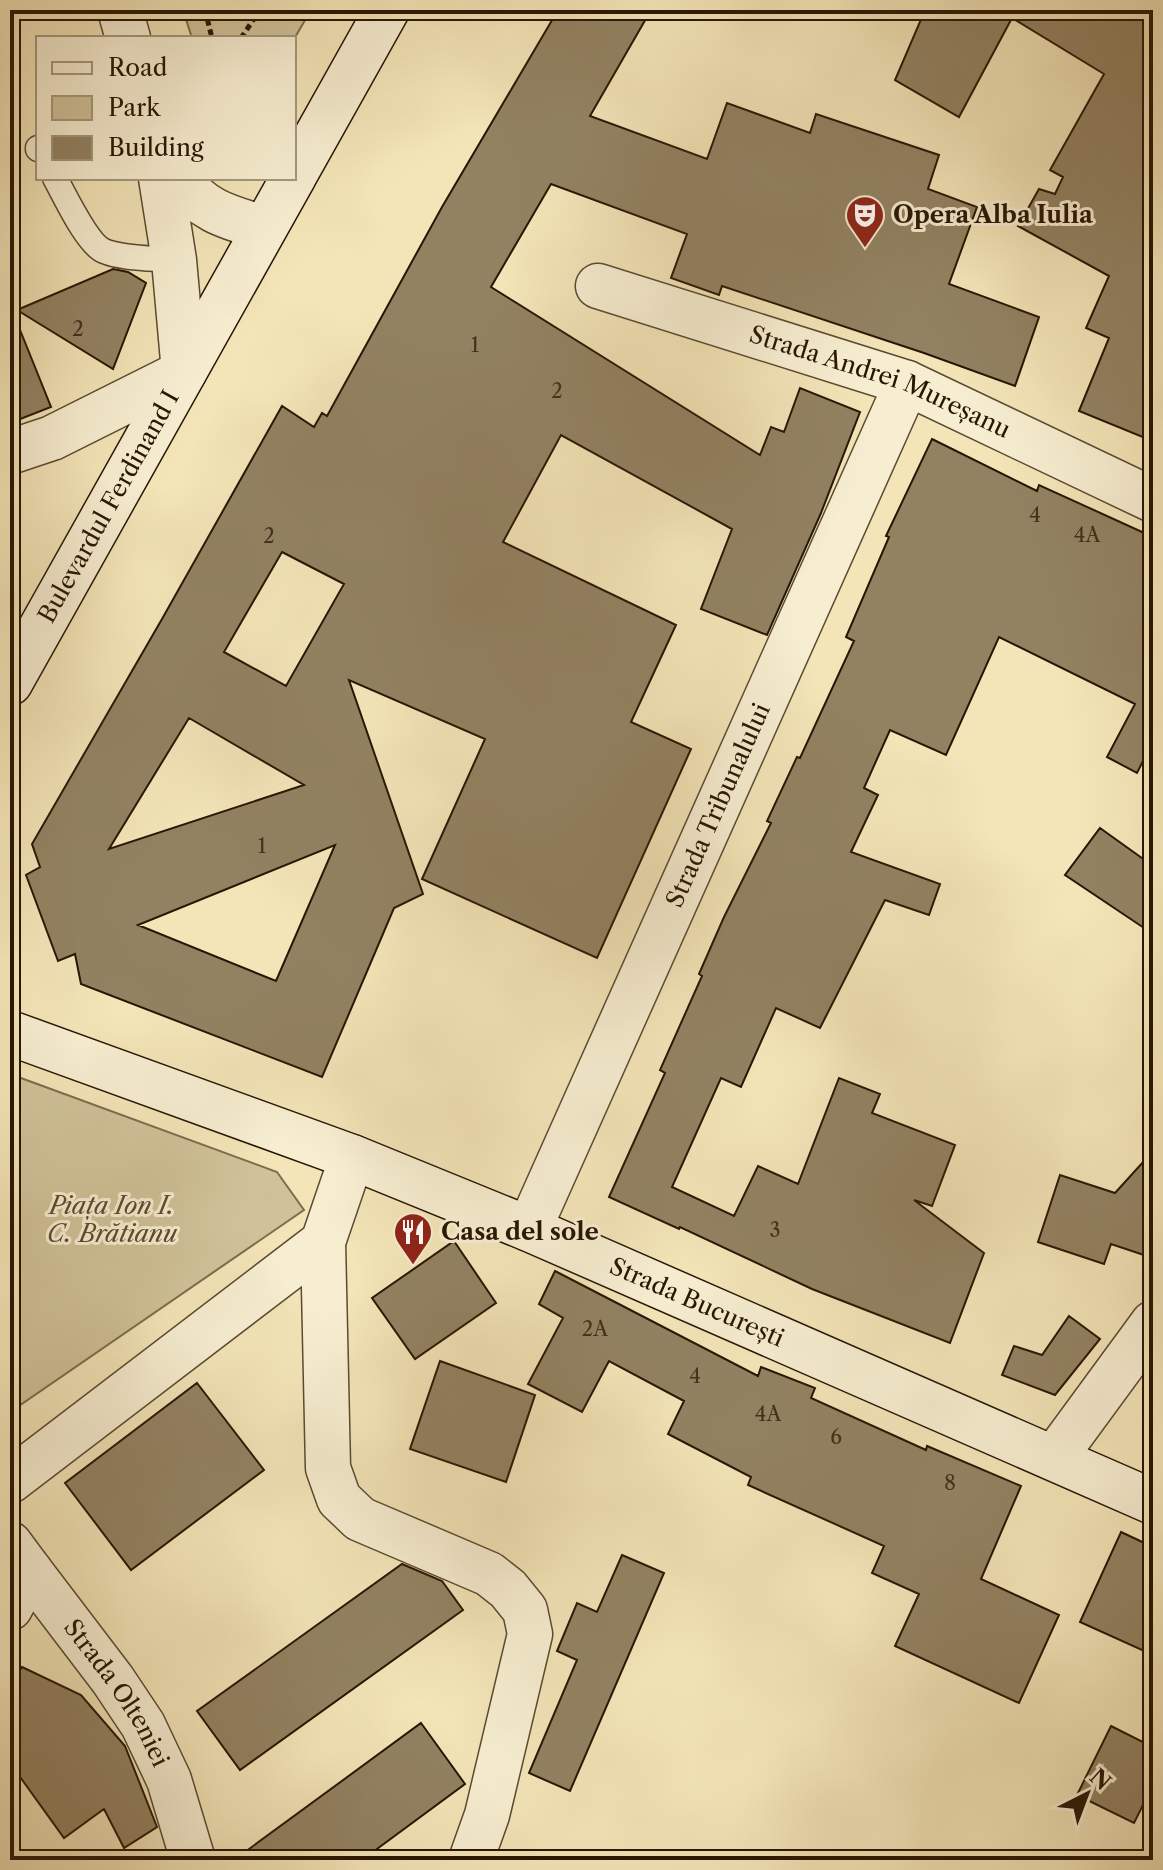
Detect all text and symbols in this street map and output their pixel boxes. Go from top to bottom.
legend [36,36,296,180]
text: Road [108,53,168,82]
text: Park [108,93,161,122]
text: Building [108,133,204,162]
theatre icon: Opera Alba Iulia [844,194,886,249]
place label: Opera Alba Iulia [893,200,1094,229]
house number: 2 [72,317,84,341]
street label: Strada Andrei Mureșanu [746,319,1015,444]
house number: 1 [471,333,480,357]
house number: 2 [551,379,563,403]
street label: Bulevardul Ferdinand I [32,385,185,628]
house number: 4 [1029,503,1041,527]
house number: 4A [1074,523,1101,547]
house number: 2 [263,524,275,548]
street label: Strada Tribunalului [660,699,776,912]
house number: 1 [258,834,267,858]
park label: Piața Ion I. C. Brătianu [47,1191,178,1248]
restaurant icon: Casa del sole [392,1211,434,1266]
place label: Casa del sole [441,1217,599,1246]
house number: 3 [769,1218,781,1242]
street label: Strada București [605,1251,789,1353]
house number: 2A [582,1317,609,1341]
house number: 4 [689,1364,701,1388]
house number: 4A [755,1402,782,1426]
house number: 6 [830,1425,842,1449]
house number: 8 [944,1471,956,1495]
street label: Strada Olteniei [58,1613,176,1771]
north arrow [1047,1754,1127,1834]
text: N [1084,1763,1116,1796]

